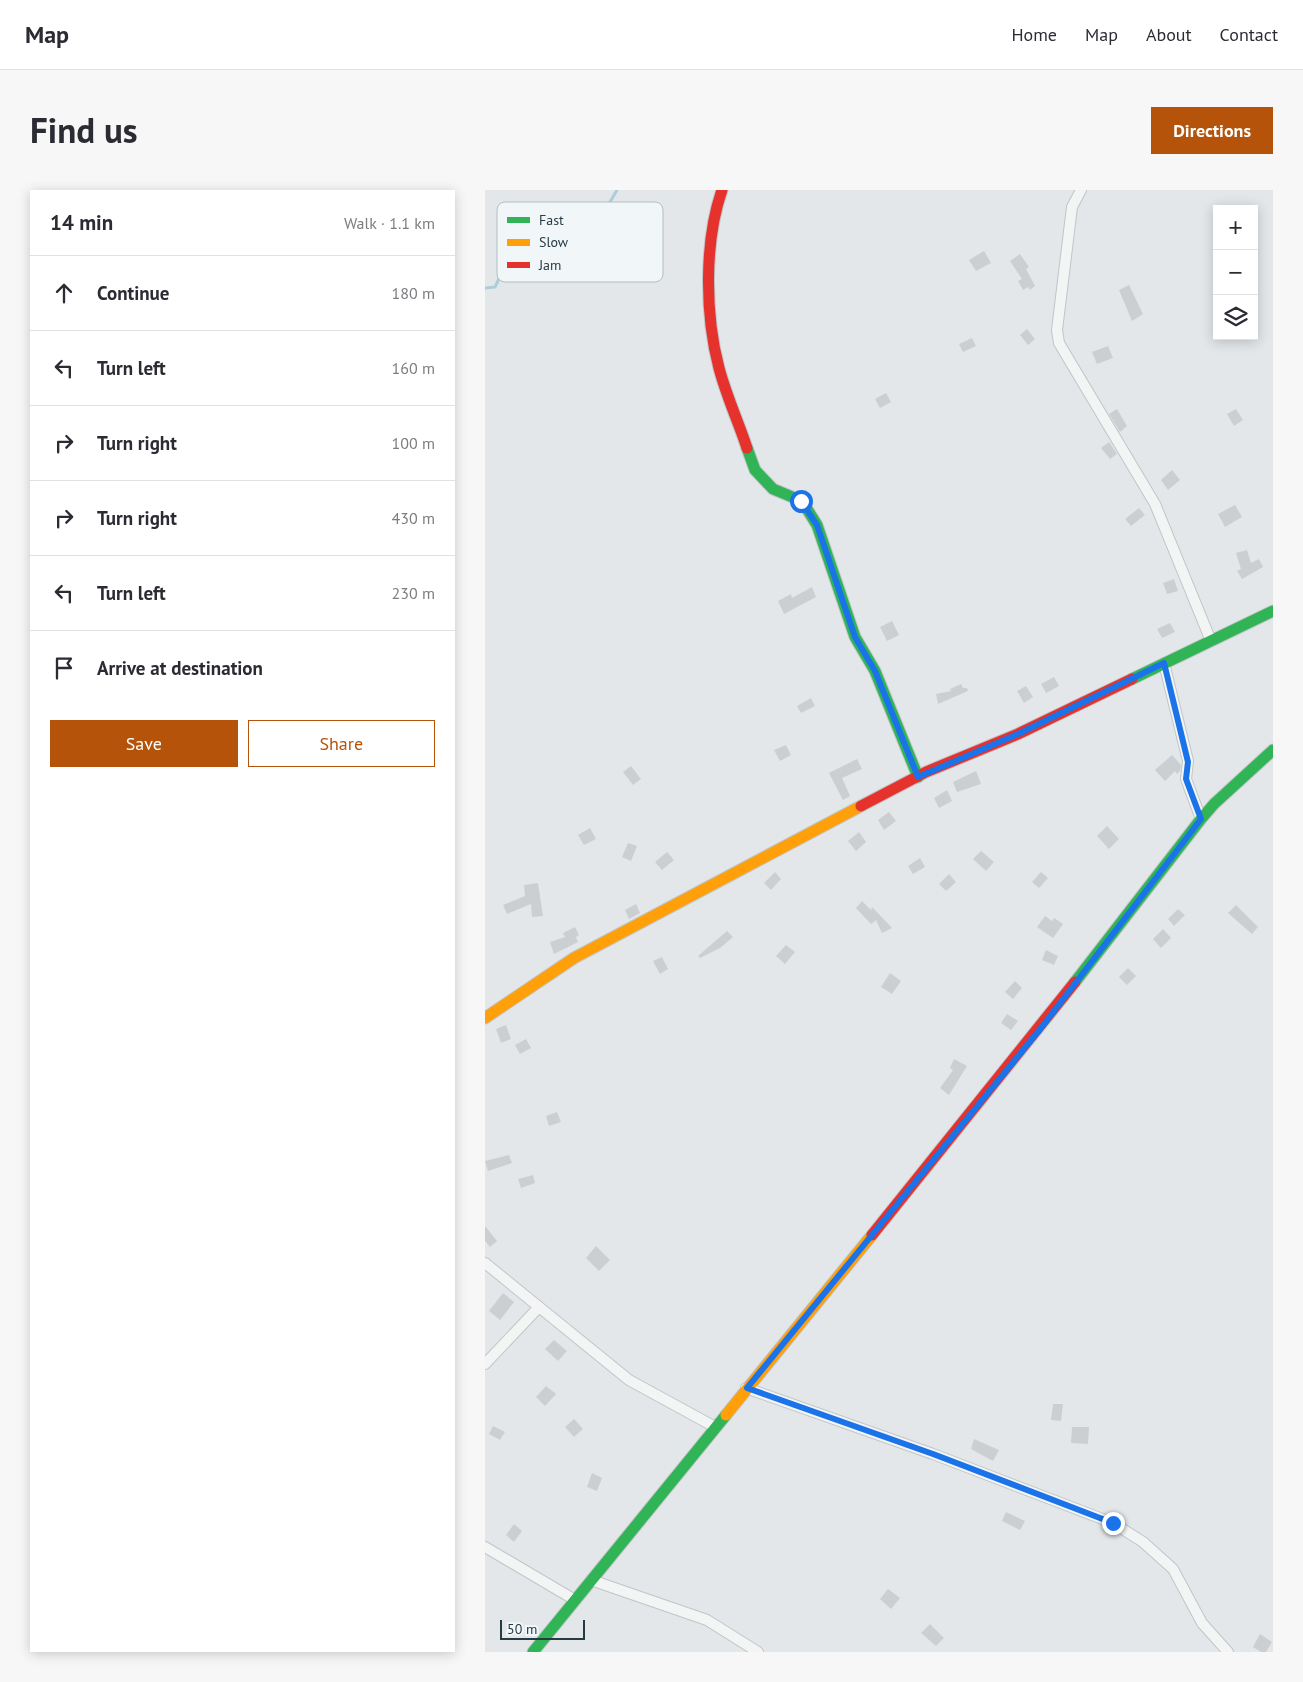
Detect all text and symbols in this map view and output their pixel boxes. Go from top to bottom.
text: Map [25,19,69,50]
text: Home [1011,23,1057,46]
text: Map [1085,23,1118,46]
text: About [1146,23,1192,46]
text: Contact [1220,23,1278,46]
text: Find us [30,107,138,153]
button: Directions [1151,107,1273,154]
legend [497,202,663,282]
map controls [1213,205,1258,340]
button: + [1213,205,1258,250]
text: 14 min [50,209,113,236]
text: Fast [539,211,564,229]
text: Walk · 1.1 km [344,213,435,233]
text: Slow [539,233,569,251]
button: − [1213,250,1258,295]
text: Jam [538,256,561,274]
icon: ahead [50,279,78,307]
text: Continue [97,281,169,305]
text: 180 m [392,283,435,303]
button: layers [1213,295,1258,340]
icon: left [50,354,78,382]
text: Turn left [97,356,166,380]
text: 160 m [392,358,435,378]
icon: right [50,429,78,457]
text: Turn right [97,431,177,455]
text: 100 m [392,433,435,453]
route start [790,490,813,513]
icon: right [50,504,78,532]
text: Turn right [97,506,177,530]
text: 430 m [392,508,435,528]
icon: left [50,579,78,607]
text: Turn left [97,581,166,605]
text: 230 m [392,583,435,603]
icon: arrive [50,654,78,682]
text: Arrive at destination [97,656,263,680]
button: Save [50,720,238,767]
button: Share [248,720,435,767]
route end [1102,1512,1125,1535]
scale bar [500,1617,585,1640]
text: 50 m [507,1620,537,1638]

